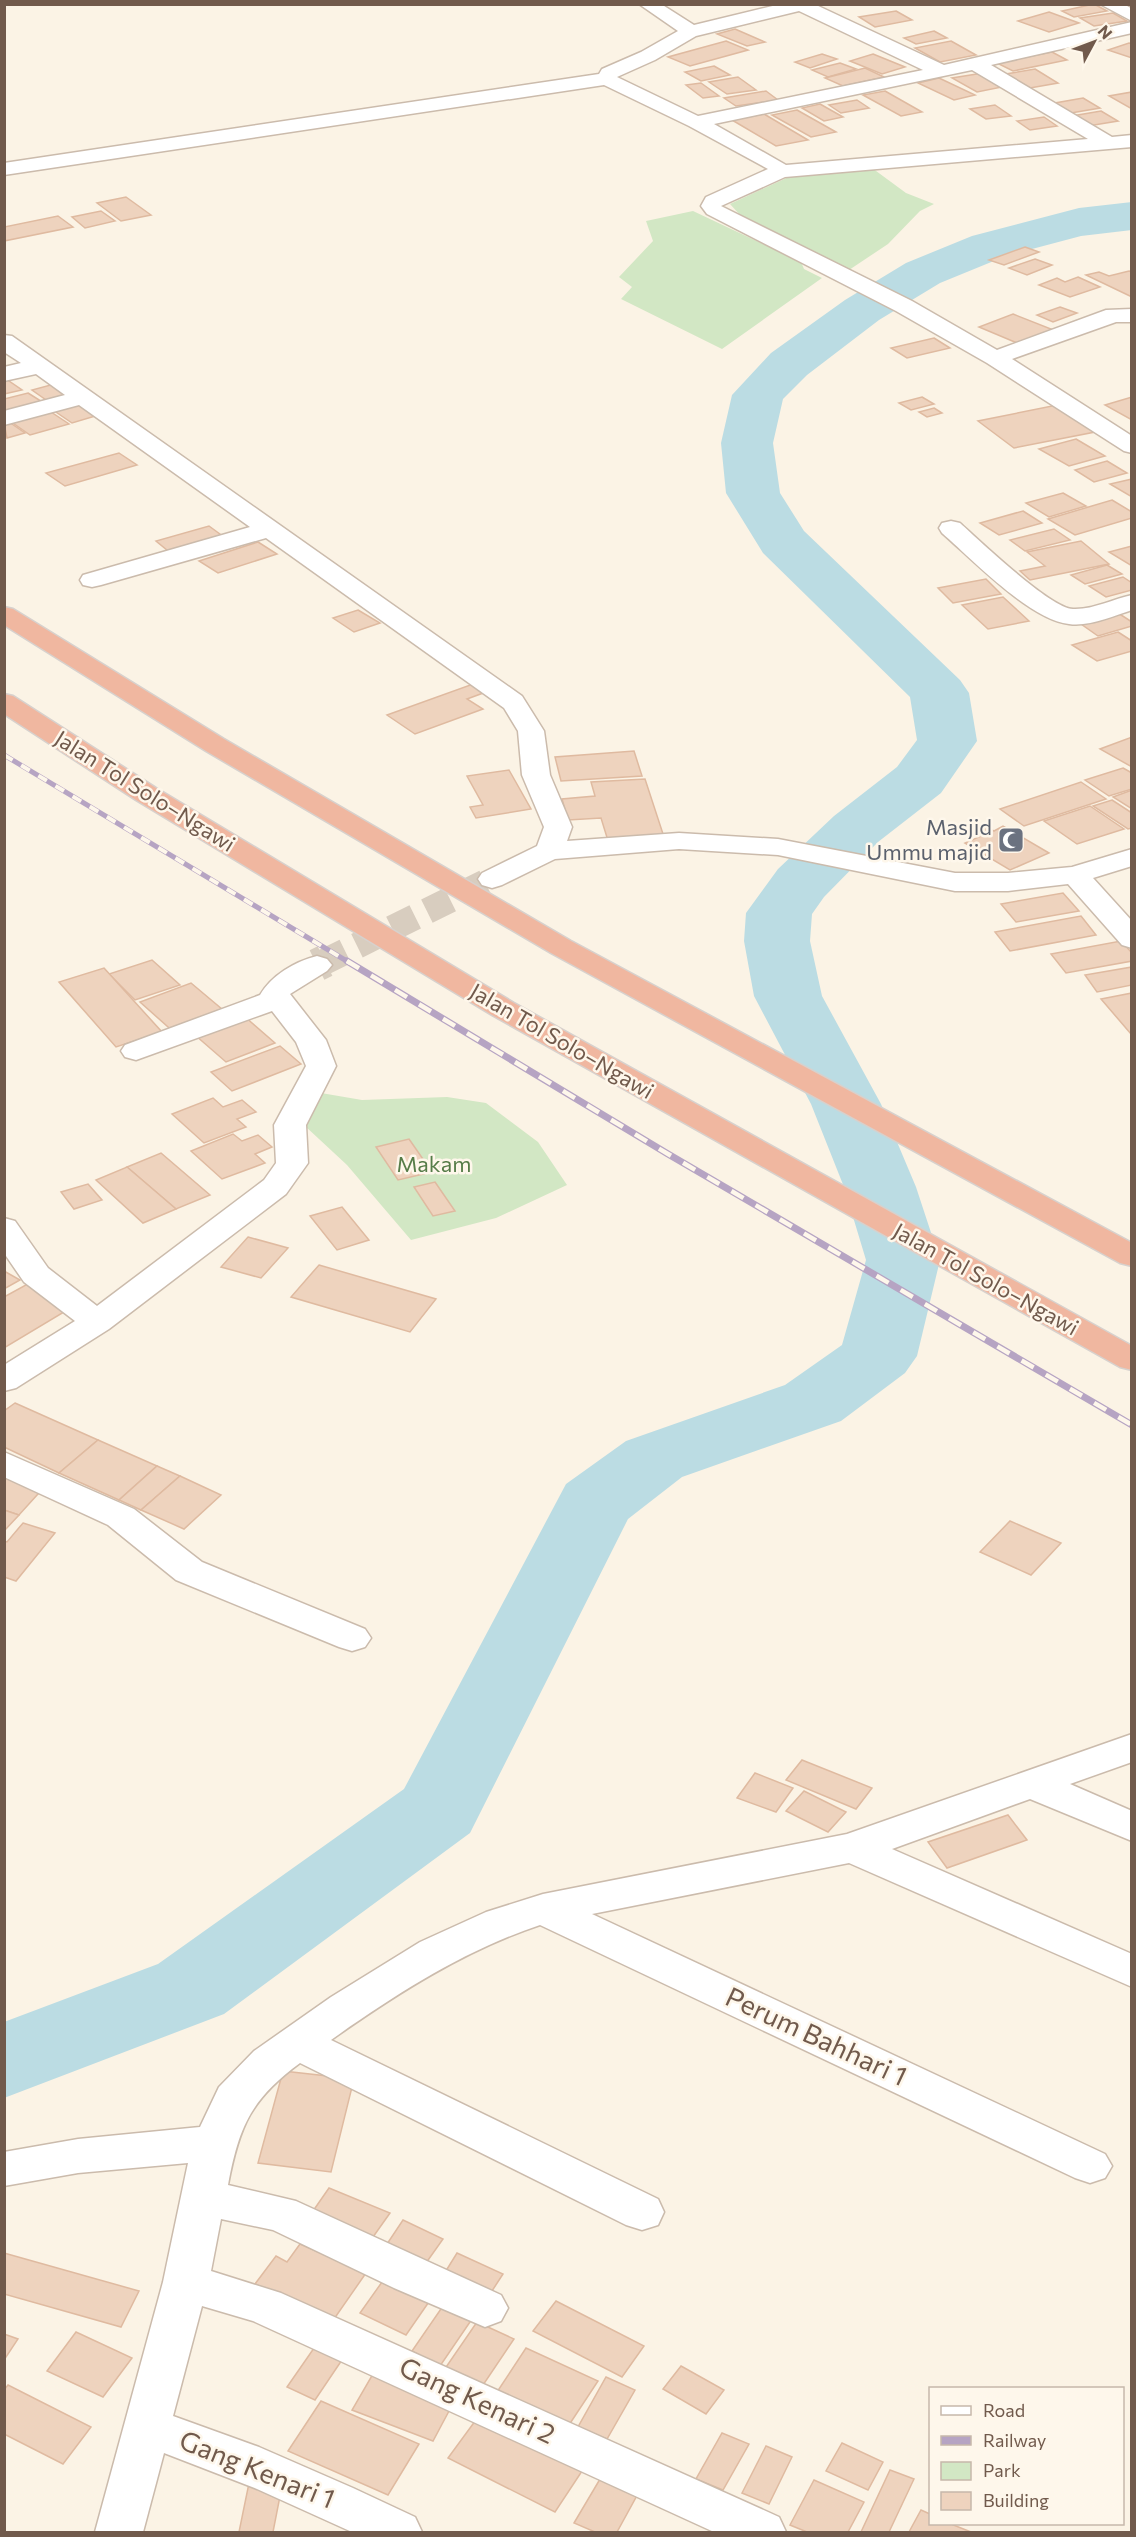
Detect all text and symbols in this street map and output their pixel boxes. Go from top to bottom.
north arrow [1064,12,1124,72]
text: N [1095,21,1117,43]
street label: Jalan Tol Solo–Ngawi [50,724,241,857]
place label: Masjid Ummu majid [866,813,992,865]
mosque icon: Masjid Ummu majid [996,825,1026,855]
street label: Jalan Tol Solo–Ngawi [466,977,659,1104]
park label: Makam [397,1150,471,1177]
street label: Jalan Tol Solo–Ngawi [889,1216,1084,1341]
street label: Perum Bahhari 1 [721,1979,913,2092]
street label: Gang Kenari 2 [395,2349,561,2450]
legend [929,2387,1124,2525]
text: Road [983,2399,1025,2421]
street label: Gang Kenari 1 [175,2422,340,2515]
text: Railway [983,2429,1046,2451]
text: Park [983,2459,1021,2481]
text: Building [983,2489,1049,2511]

